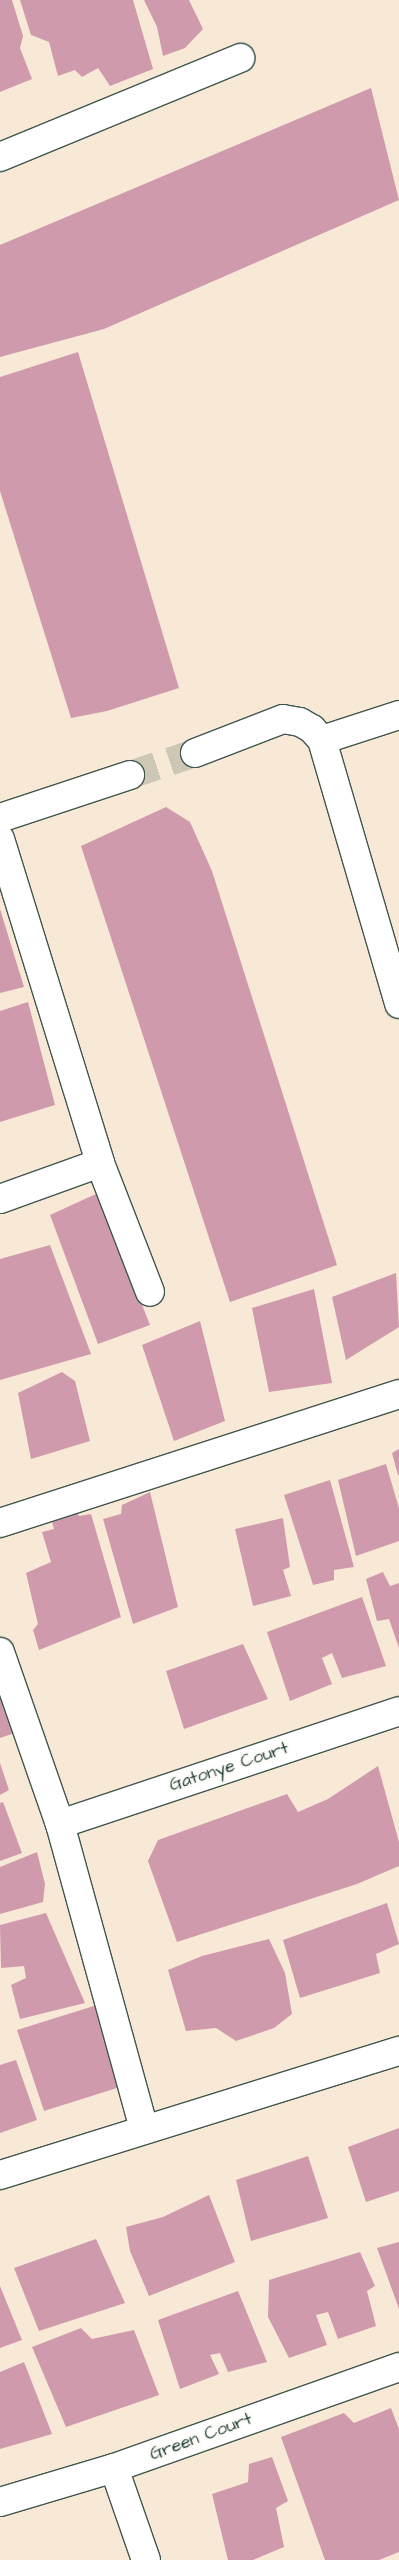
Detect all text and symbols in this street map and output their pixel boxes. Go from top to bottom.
street label: Gatonye Court [167,1738,291,1796]
street label: Green Court [147,2409,255,2465]

